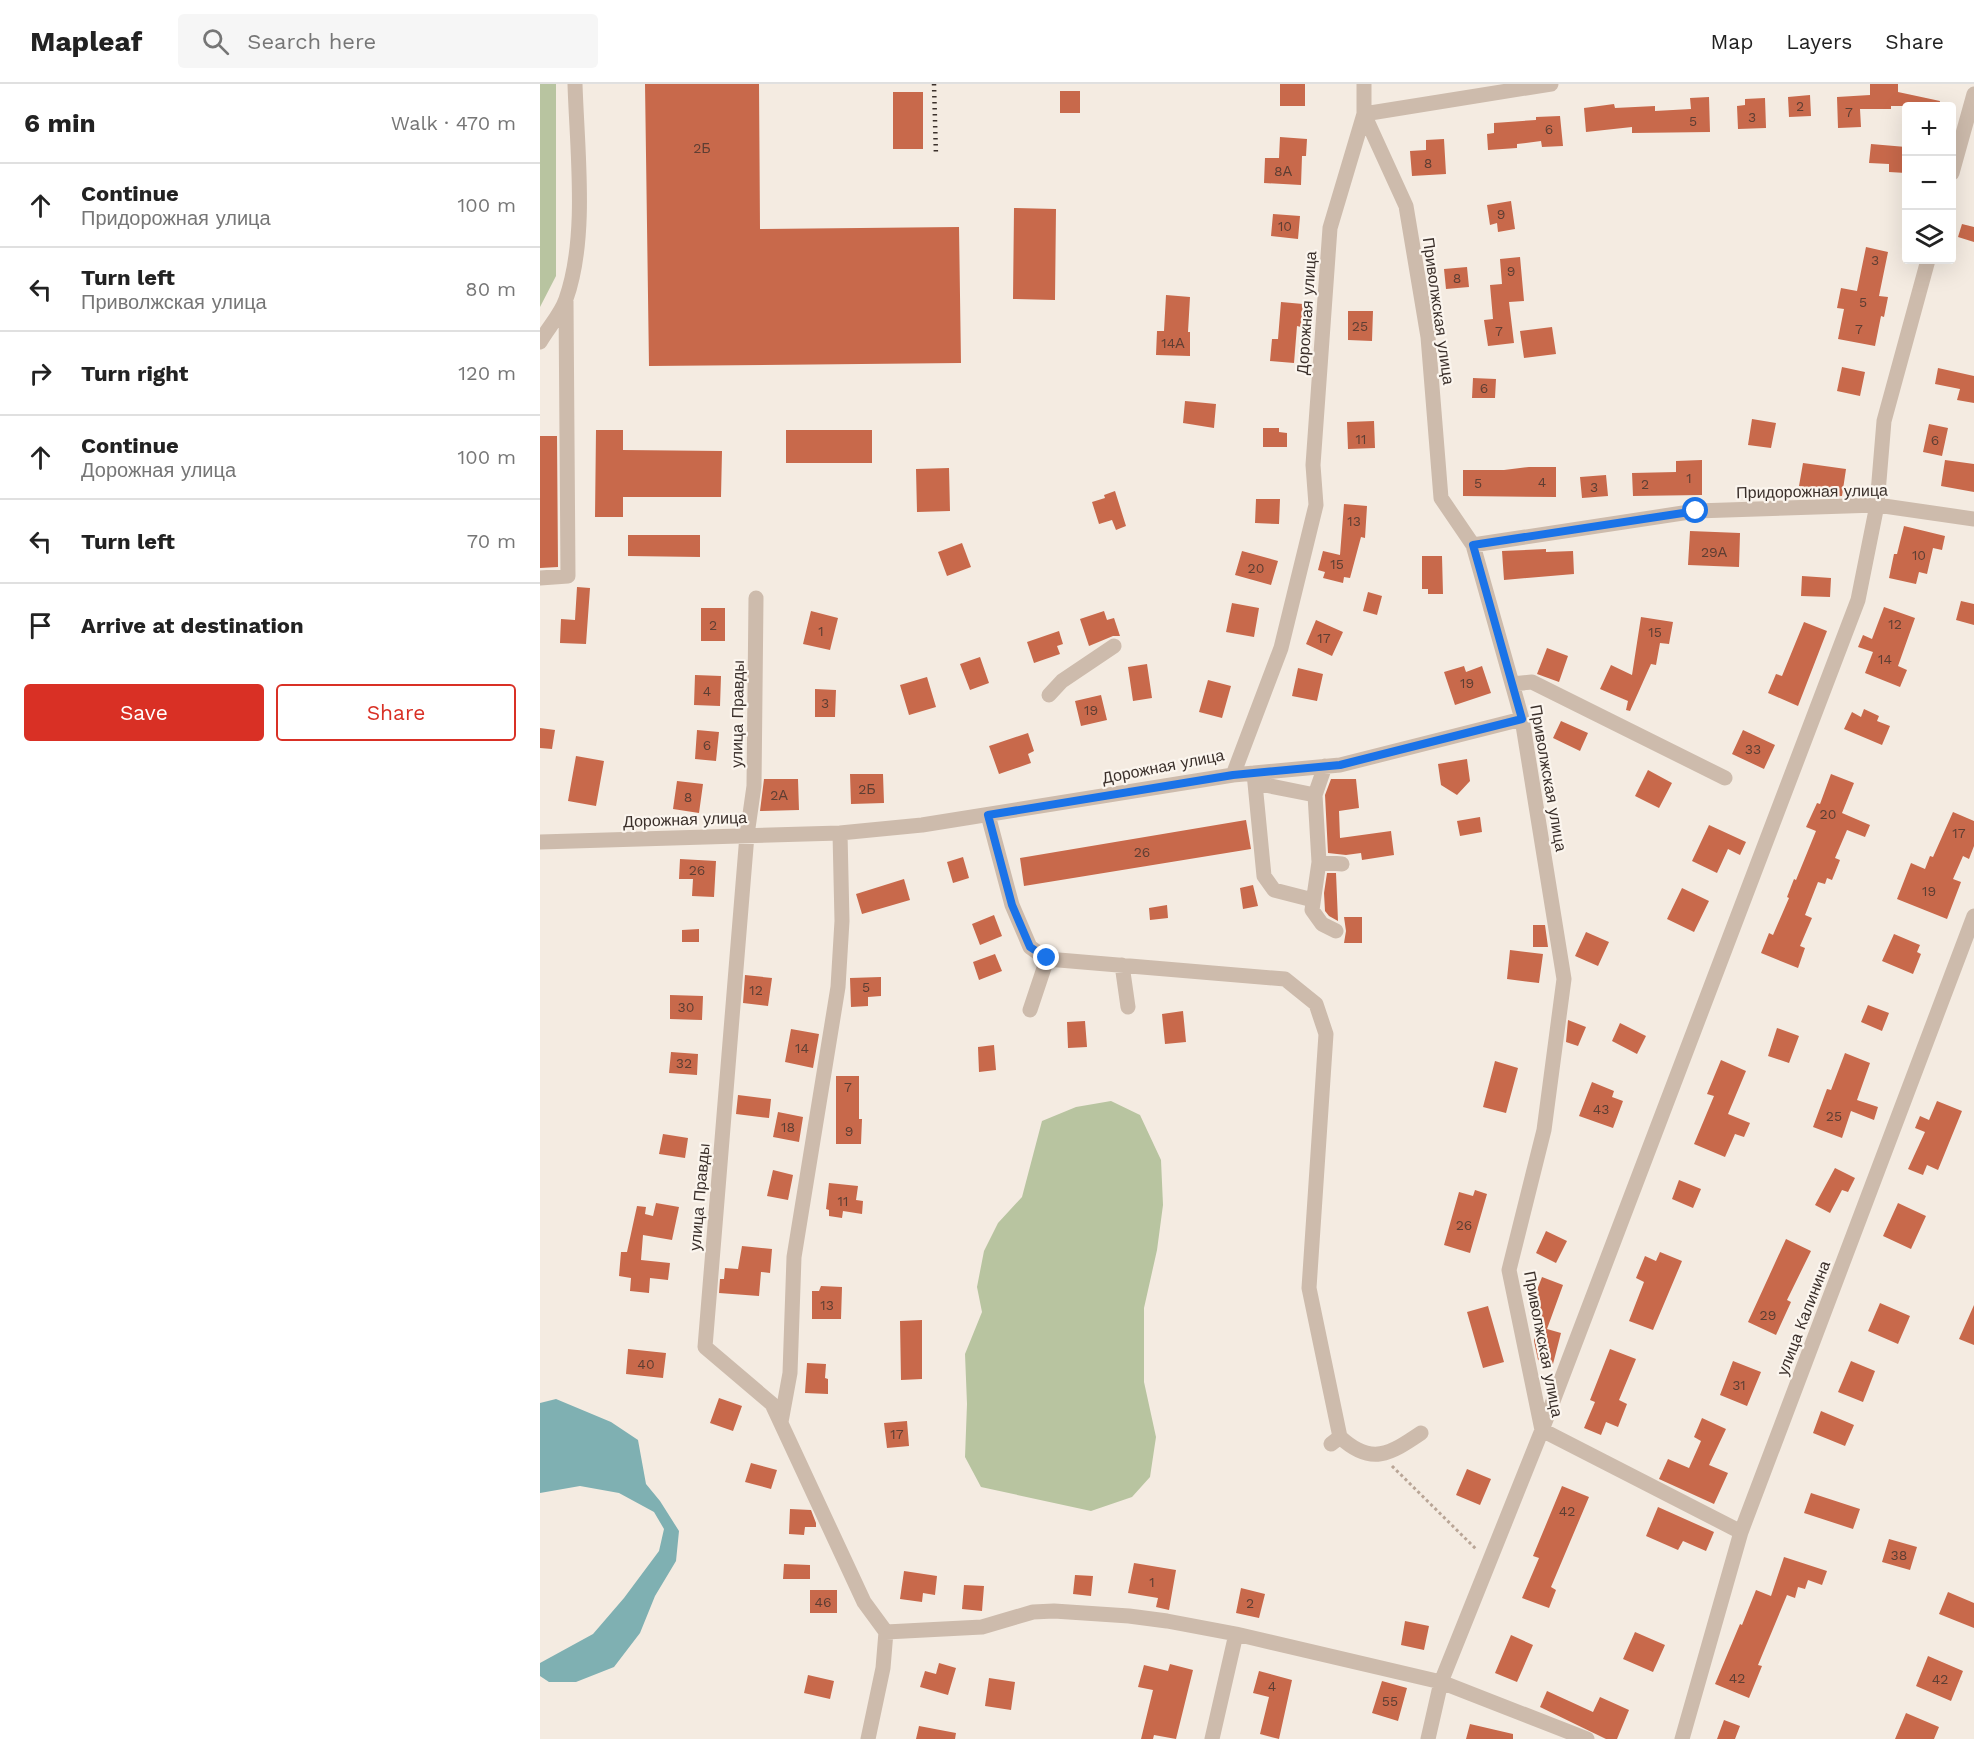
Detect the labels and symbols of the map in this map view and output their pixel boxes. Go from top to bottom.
house number: 2 [1796,98,1804,114]
house number: 7 [1845,104,1853,120]
house number: 3 [1748,109,1756,125]
house number: 5 [1689,113,1697,129]
house number: 6 [1545,121,1553,137]
house number: 2Б [693,140,711,156]
house number: 8 [1424,155,1432,171]
house number: 8А [1274,163,1293,179]
house number: 9 [1497,206,1505,222]
house number: 10 [1278,218,1292,234]
street label: Приволжская улица [1419,236,1458,386]
street label: Дорожная улица [1293,250,1320,376]
house number: 3 [1871,252,1879,268]
house number: 9 [1507,263,1515,279]
house number: 8 [1453,270,1461,286]
house number: 5 [1859,294,1867,310]
house number: 25 [1352,318,1368,334]
house number: 7 [1855,321,1863,337]
house number: 7 [1495,323,1503,339]
house number: 14А [1161,335,1185,351]
house number: 6 [1480,380,1488,396]
house number: 11 [1356,431,1366,447]
house number: 6 [1931,432,1939,448]
house number: 1 [1686,470,1692,486]
house number: 4 [1538,474,1546,490]
house number: 5 [1474,475,1482,491]
house number: 2 [1641,476,1649,492]
house number: 3 [1590,479,1598,495]
street label: Придорожная улица [1736,481,1888,502]
route start [1682,497,1708,523]
house number: 13 [1347,513,1361,529]
house number: 29А [1701,544,1728,560]
house number: 10 [1912,547,1926,563]
house number: 15 [1330,556,1344,572]
house number: 20 [1248,560,1264,576]
house number: 12 [1888,616,1902,632]
house number: 2 [709,617,717,633]
house number: 1 [818,623,824,639]
house number: 15 [1648,624,1662,640]
house number: 17 [1317,630,1331,646]
house number: 14 [1878,651,1892,667]
street label: улица Правды [727,660,748,768]
house number: 19 [1460,675,1474,691]
house number: 4 [703,683,711,699]
house number: 3 [821,695,829,711]
house number: 19 [1084,702,1098,718]
street label: Приволжская улица [1526,703,1571,853]
house number: 6 [703,737,711,753]
house number: 33 [1745,741,1761,757]
street label: Дорожная улица [1100,745,1226,788]
house number: 2Б [858,781,876,797]
house number: 2А [770,787,788,803]
house number: 8 [684,789,692,805]
house number: 20 [1820,806,1836,822]
street label: Дорожная улица [623,808,747,831]
house number: 17 [1952,825,1966,841]
house number: 26 [1134,844,1150,860]
house number: 26 [689,862,705,878]
house number: 19 [1922,883,1936,899]
route end [1033,944,1059,970]
house number: 5 [862,979,870,995]
house number: 12 [749,982,763,998]
house number: 30 [678,999,694,1015]
house number: 14 [795,1040,809,1056]
house number: 32 [676,1055,692,1071]
house number: 7 [844,1079,852,1095]
house number: 43 [1593,1101,1609,1117]
house number: 25 [1826,1108,1842,1124]
house number: 18 [781,1119,795,1135]
house number: 9 [845,1123,853,1139]
street label: улица Правды [685,1142,714,1252]
house number: 11 [838,1193,848,1209]
house number: 26 [1456,1217,1472,1233]
street label: улица Калинина [1773,1258,1834,1378]
street label: Приволжская улица [1520,1269,1567,1419]
house number: 13 [820,1297,834,1313]
house number: 29 [1760,1307,1776,1323]
house number: 40 [637,1356,655,1372]
house number: 31 [1732,1377,1746,1393]
house number: 17 [890,1426,904,1442]
house number: 42 [1559,1503,1575,1519]
house number: 38 [1891,1547,1907,1563]
house number: 1 [1149,1574,1155,1590]
house number: 46 [814,1594,832,1610]
house number: 2 [1246,1595,1254,1611]
house number: 42 [1729,1670,1745,1686]
house number: 42 [1932,1671,1948,1687]
house number: 4 [1268,1678,1276,1694]
house number: 55 [1382,1693,1398,1709]

